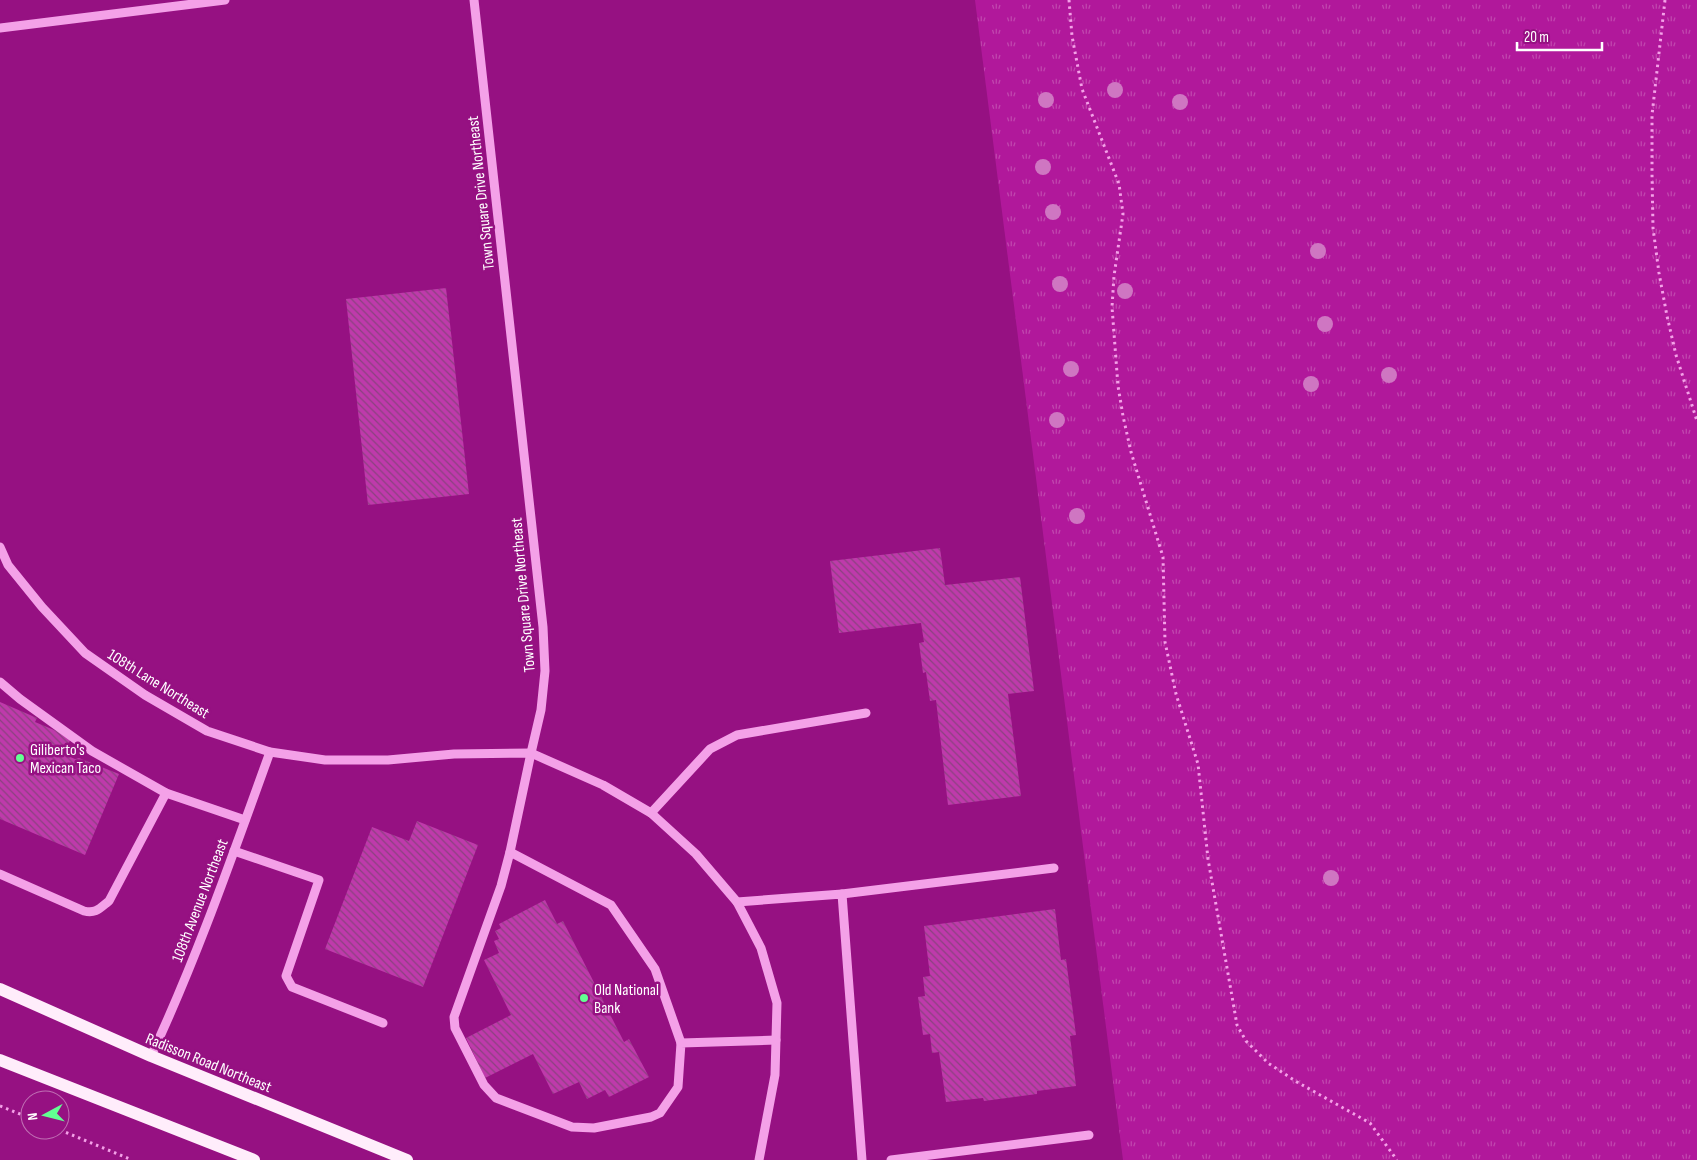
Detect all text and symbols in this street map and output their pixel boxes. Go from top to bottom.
scale bar [1517,20,1602,52]
text: 20 m [1524,28,1549,47]
street label: Town Square Drive Northeast [464,115,499,271]
street label: Town Square Drive Northeast [507,517,540,673]
street label: 108th Lane Northeast [104,645,213,723]
place label: Giliberto's Mexican Taco [30,741,101,778]
marker: Giliberto's Mexican Taco [14,752,26,764]
street label: 108th Avenue Northeast [168,836,233,965]
place label: Old National Bank [594,981,659,1018]
marker: Old National Bank [578,992,590,1004]
street label: Radisson Road Northeast [143,1029,274,1097]
north arrow [20,1090,70,1140]
text: N [24,1112,41,1121]

